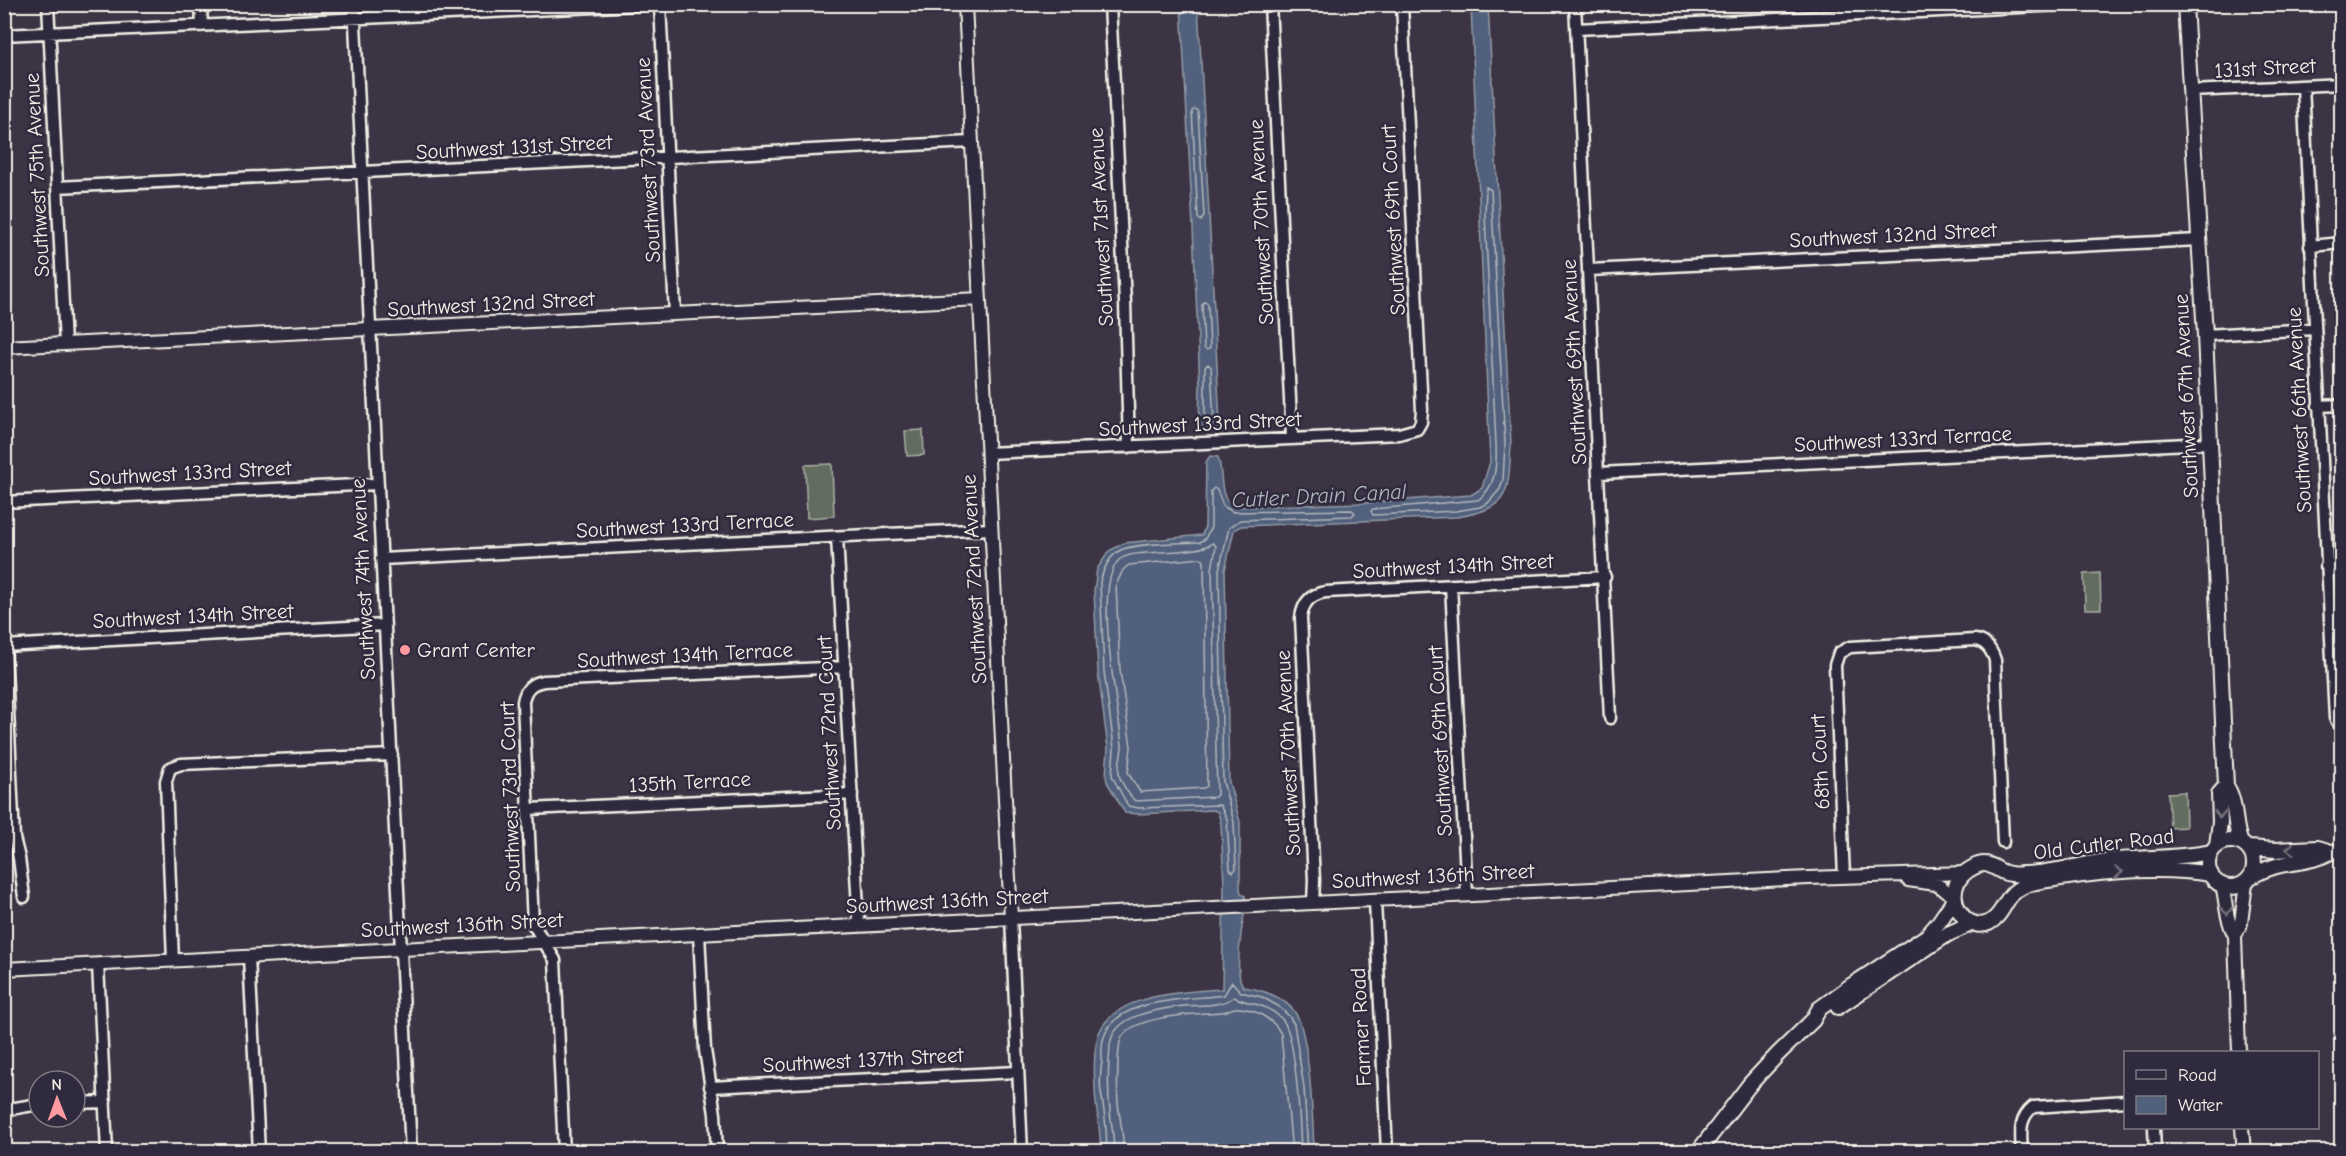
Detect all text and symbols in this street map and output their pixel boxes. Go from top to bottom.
street label: 131st Street [2214,53,2317,83]
street label: Southwest 73rd Avenue [631,57,665,263]
street label: Southwest 75th Avenue [20,72,54,278]
street label: Southwest 70th Avenue [1244,118,1278,326]
street label: Southwest 69th Court [1376,123,1410,316]
street label: Southwest 71st Avenue [1084,127,1118,327]
street label: Southwest 131st Street [415,130,614,164]
street label: Southwest 132nd Street [1789,218,1998,252]
street label: Southwest 69th Avenue [1557,259,1591,465]
street label: Southwest 132nd Street [387,287,596,321]
street label: Southwest 67th Avenue [2169,293,2203,499]
street label: Southwest 66th Avenue [2282,306,2316,514]
street label: Southwest 133rd Street [1098,407,1303,441]
street label: Southwest 133rd Terrace [1793,421,2013,457]
street label: Southwest 133rd Street [88,456,293,490]
street label: Southwest 72nd Avenue [957,474,991,684]
street label: Southwest 74th Avenue [346,478,380,680]
water label: Cutler Drain Canal [1231,478,1408,514]
street label: Southwest 133rd Terrace [575,507,795,543]
street label: Southwest 134th Street [1352,549,1555,583]
street label: Southwest 134th Street [92,599,295,633]
street label: Southwest 72nd Court [812,634,846,831]
street label: Southwest 134th Terrace [576,637,794,673]
place label: Grant Center [417,638,535,662]
marker: Grant Center [398,643,412,657]
street label: Southwest 69th Court [1423,644,1457,837]
street label: Southwest 70th Avenue [1271,649,1305,857]
street label: Southwest 73rd Court [495,700,525,893]
street label: 68th Court [1805,713,1834,810]
street label: 135th Terrace [628,767,752,797]
one-way arrow [2214,810,2226,819]
street label: Old Cutler Road [2032,823,2176,865]
one-way arrow [2286,843,2295,856]
street label: Southwest 136th Street [1331,859,1536,893]
one-way arrow [2115,866,2124,879]
street label: Southwest 136th Street [845,884,1050,918]
one-way arrow [2220,906,2233,915]
street label: Southwest 136th Street [360,908,565,942]
street label: Farmer Road [1346,967,1376,1087]
street label: Southwest 137th Street [762,1043,965,1077]
legend [2124,1051,2319,1129]
text: Road [2178,1065,2217,1086]
north arrow [27,1069,87,1129]
text: N [51,1076,62,1094]
text: Water [2178,1095,2223,1116]

